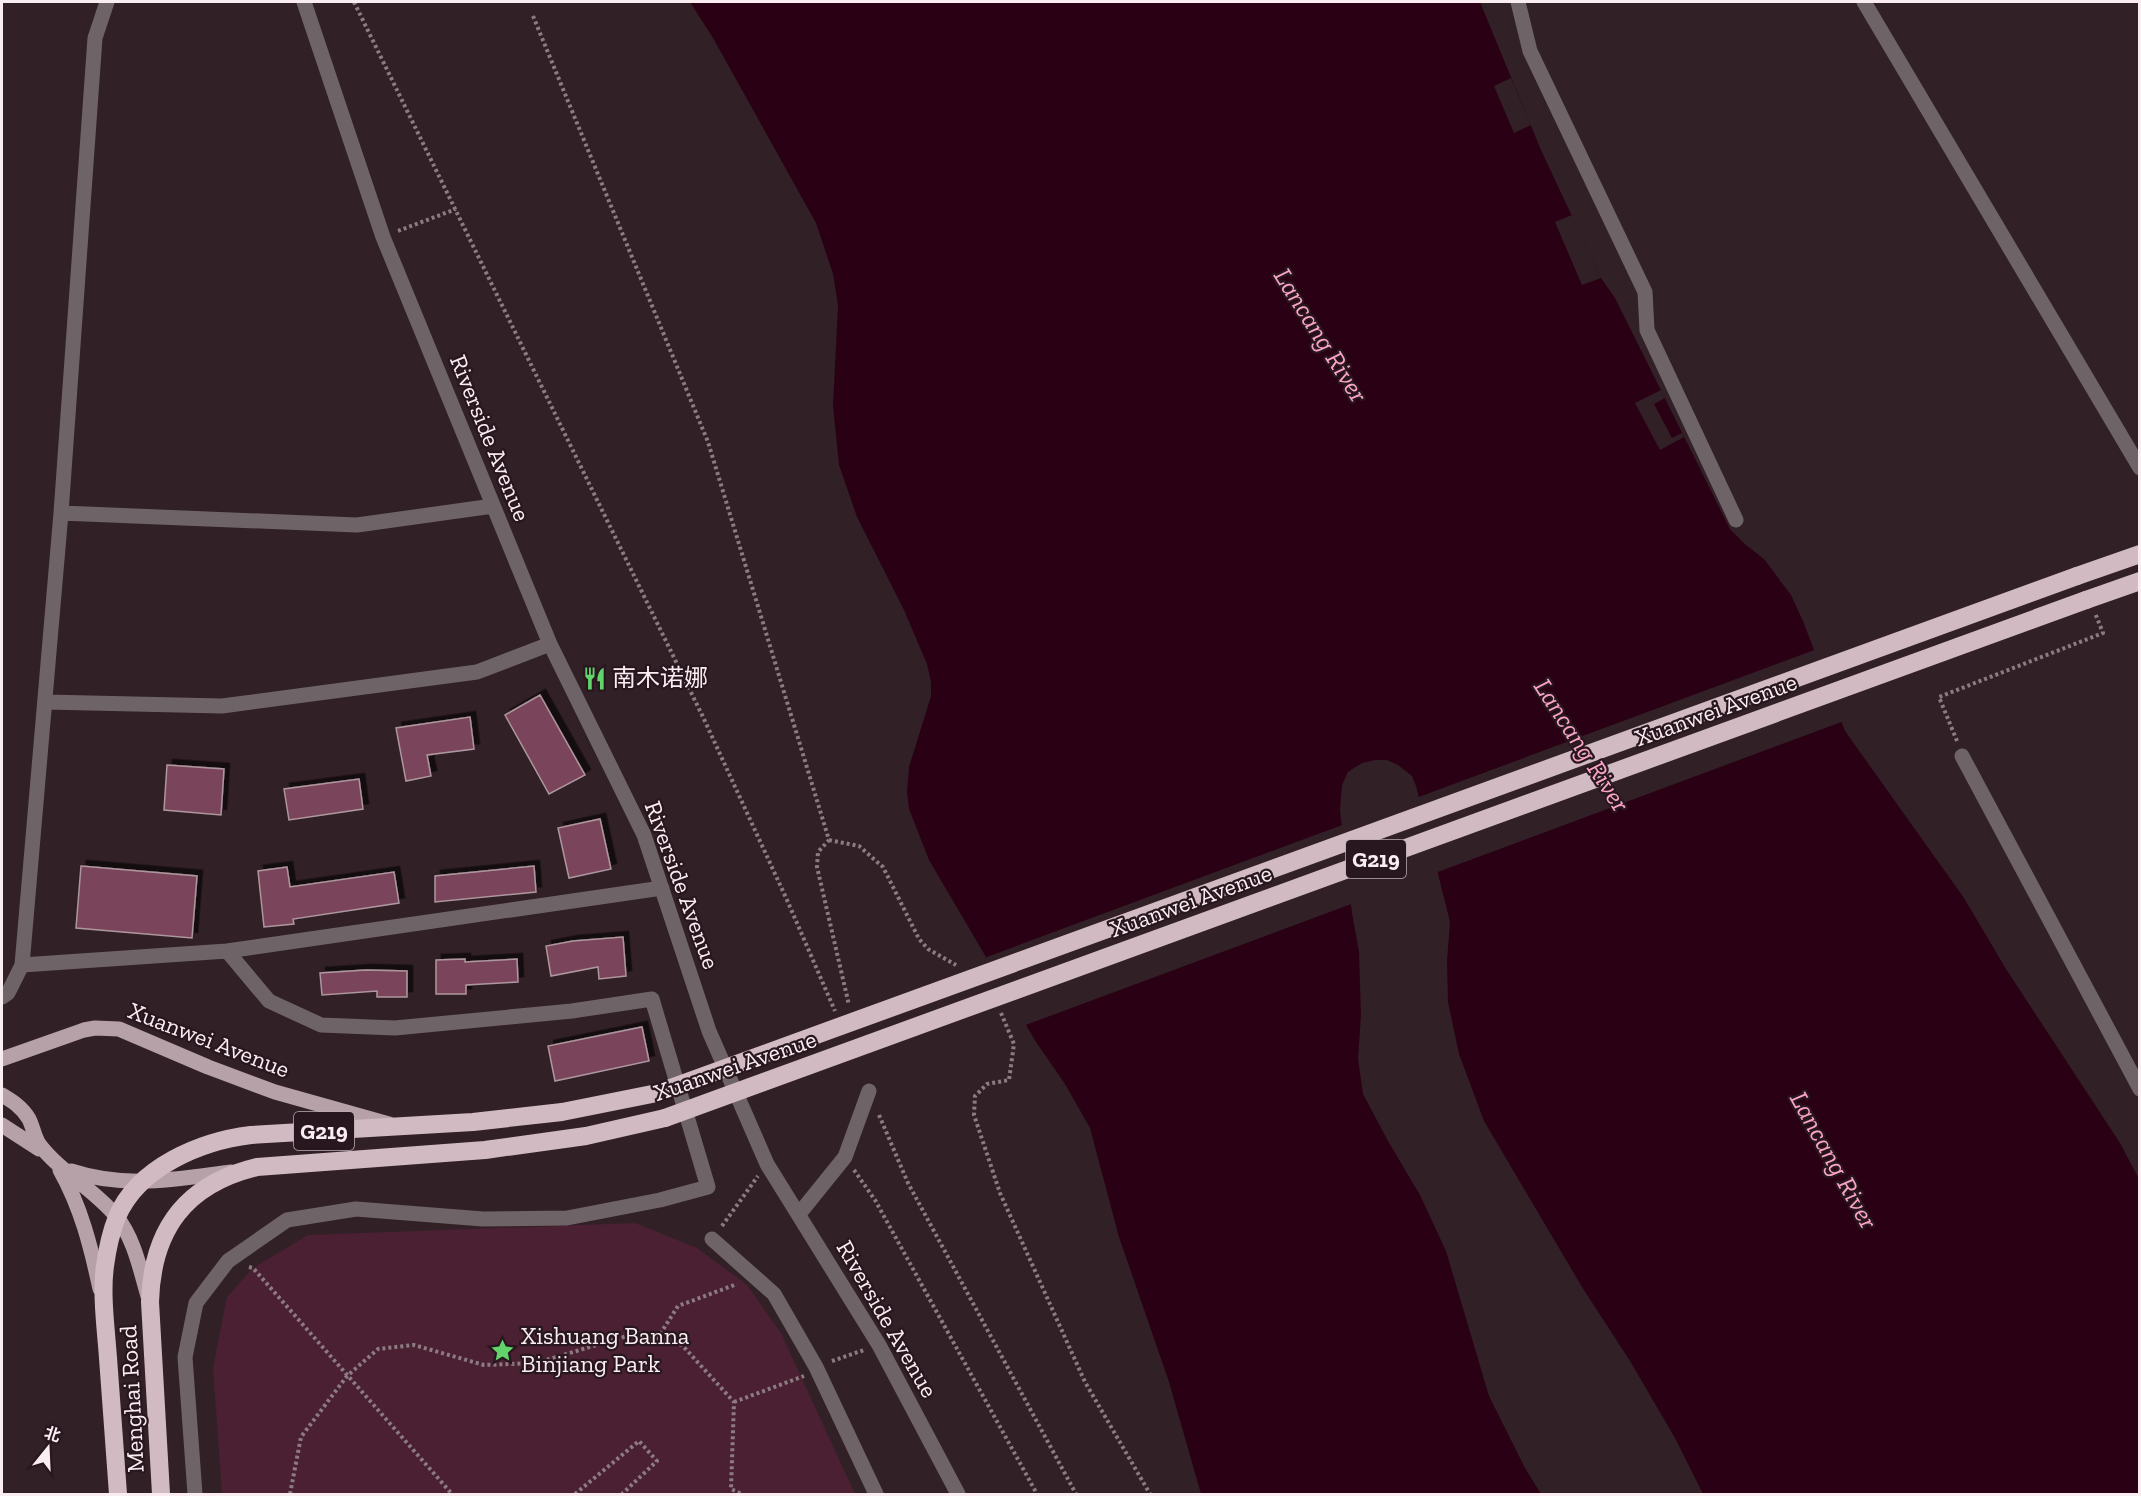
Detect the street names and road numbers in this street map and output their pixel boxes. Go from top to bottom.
street label: Riverside Avenue [444,350,537,525]
street label: Xuanwei Avenue [1631,667,1801,752]
street label: Riverside Avenue [639,797,726,973]
road number: G219 [1346,840,1406,878]
street label: Xuanwei Avenue [1106,858,1276,943]
street label: Xuanwei Avenue [125,996,294,1084]
street label: Xuanwei Avenue [650,1024,820,1107]
road number: G219 [294,1112,354,1150]
street label: Riverside Avenue [831,1235,944,1403]
street label: Menghai Road [113,1325,150,1473]

